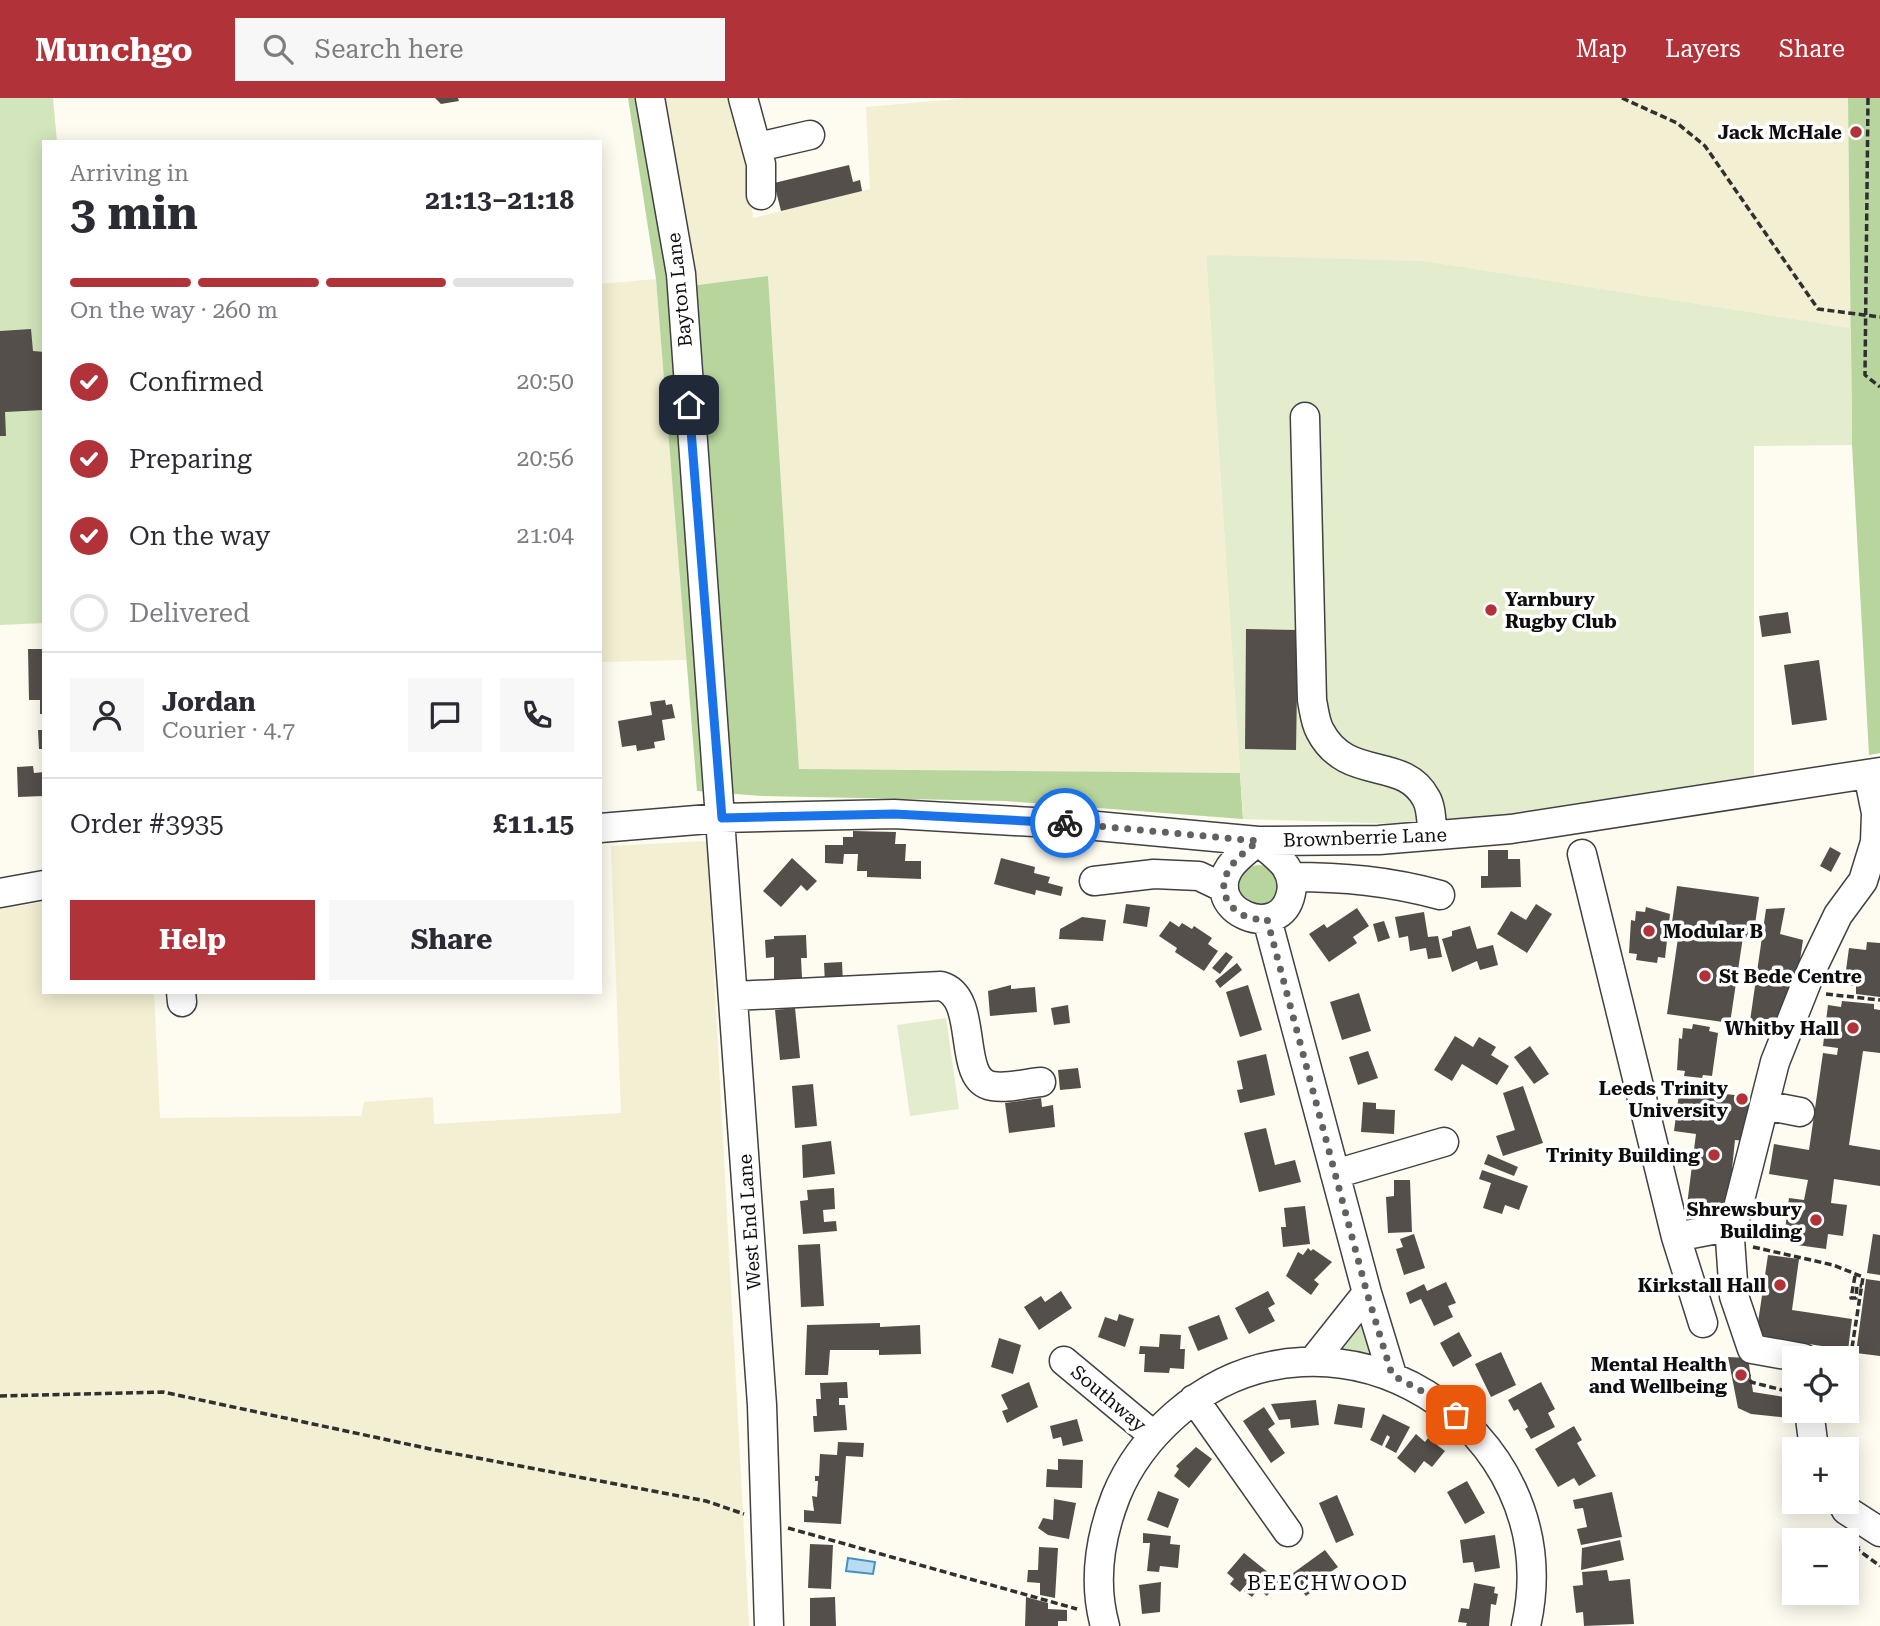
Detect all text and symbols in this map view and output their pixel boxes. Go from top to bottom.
search box [235,18,725,81]
text: Munchgo [35,30,193,69]
icon: search [259,30,297,68]
text: Search here [315,34,464,64]
text: Map [1576,35,1627,63]
text: Layers [1665,35,1741,63]
text: Share [1779,35,1845,63]
place label: Jack McHale [1718,121,1842,144]
marker: Jack McHale [1848,124,1864,140]
text: Arriving in [70,160,189,187]
text: 21:13–21:18 [425,185,574,215]
text: 3 min [70,186,198,240]
street label: Bayton Lane [662,232,697,348]
text: On the way · 260 m [70,297,278,324]
icon: check [70,363,108,401]
text: Confirmed [129,367,264,397]
text: 20:50 [517,368,574,395]
pin [659,375,719,435]
icon: home [670,386,708,424]
icon: check [70,440,108,478]
text: Preparing [129,444,252,474]
text: 20:56 [517,445,574,472]
icon: check [70,517,108,555]
text: On the way [129,521,270,551]
text: 21:04 [517,522,574,549]
place label: Yarnbury Rugby Club [1505,588,1617,633]
text: Delivered [129,598,250,628]
marker: Yarnbury Rugby Club [1483,602,1499,618]
button: person [70,678,144,752]
button: chat [408,678,482,752]
button: phone [500,678,574,752]
text: Jordan [162,687,256,717]
text: Courier · 4.7 [162,717,295,744]
courier [1030,788,1100,858]
icon: bike [1046,804,1084,842]
text: Order #3935 [70,809,224,839]
text: £11.15 [493,809,574,839]
street label: Brownberrie Lane [1283,823,1447,852]
button: Help [70,900,315,980]
button: Share [329,900,574,980]
place label: Modular B [1663,920,1763,943]
marker: Modular B [1641,923,1657,939]
place label: St Bede Centre [1719,965,1862,988]
marker: St Bede Centre [1697,968,1713,984]
place label: Whitby Hall [1725,1017,1839,1040]
marker: Whitby Hall [1845,1020,1861,1036]
place label: Leeds Trinity University [1599,1077,1729,1122]
marker: Leeds Trinity University [1734,1091,1750,1107]
place label: Trinity Building [1546,1144,1700,1167]
marker: Trinity Building [1706,1147,1722,1163]
street label: West End Lane [733,1153,766,1291]
place label: Shrewsbury Building [1687,1198,1803,1243]
marker: Shrewsbury Building [1808,1212,1824,1228]
place label: Kirkstall Hall [1638,1274,1766,1297]
marker: Kirkstall Hall [1772,1277,1788,1293]
map controls [1782,1346,1859,1605]
button: locate [1782,1346,1859,1423]
place label: Mental Health and Wellbeing [1589,1353,1727,1398]
street label: Southway [1066,1360,1152,1437]
marker: Mental Health and Wellbeing [1733,1367,1749,1383]
pin [1426,1385,1486,1445]
icon: bag [1437,1396,1475,1434]
button: + [1782,1437,1859,1514]
button: − [1782,1528,1859,1605]
district label: BEECHWOOD [1247,1571,1409,1595]

